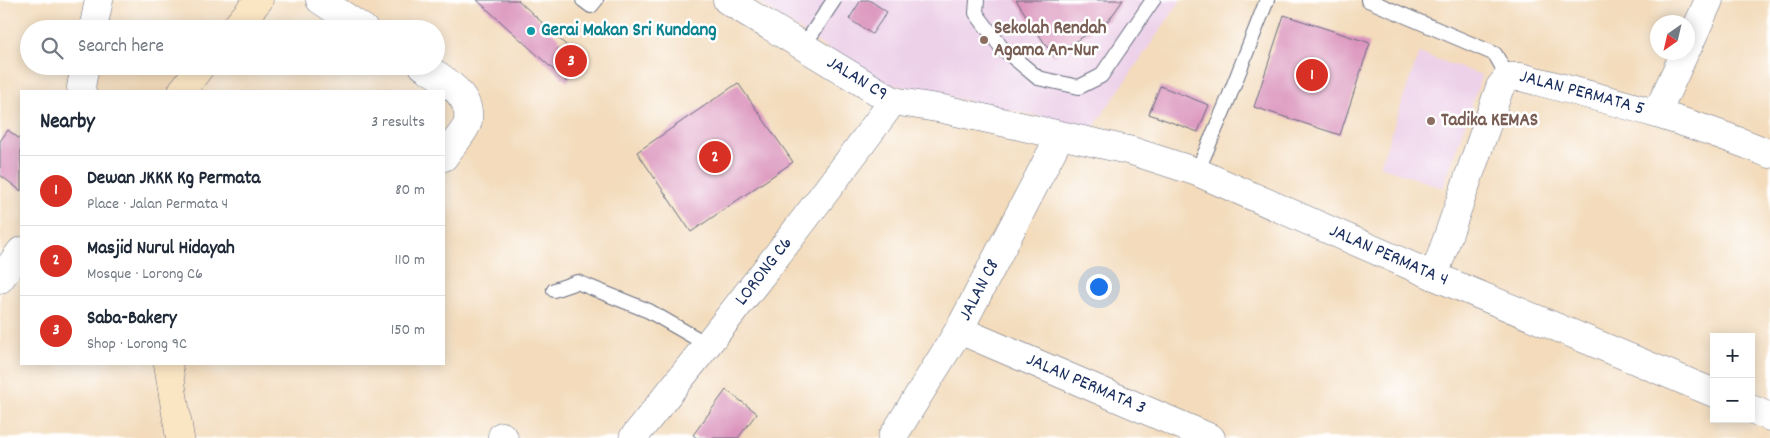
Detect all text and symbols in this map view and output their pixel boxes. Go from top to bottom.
north arrow [1650,15,1695,60]
place label: Sekolah Rendah Agama An-Nur [994,16,1107,65]
place label: Gerai Makan Sri Kundang [541,18,717,45]
search box [20,20,445,75]
marker: Gerai Makan Sri Kundang [525,25,537,37]
icon: search [38,34,66,62]
text: Search here [78,34,164,61]
marker: Sekolah Rendah Agama An-Nur [978,34,990,46]
pin: 3 [555,42,587,80]
street label: JALAN C9 [821,50,893,108]
pin: 1 [1296,56,1328,94]
street label: JALAN PERMATA 5 [1516,64,1648,123]
text: Nearby [40,108,95,138]
place label: Tadika KEMAS [1441,108,1538,135]
text: 3 results [371,111,425,134]
marker: Tadika KEMAS [1425,115,1437,127]
pin: 2 [699,138,731,176]
text: Dewan JKKK Kg Permata [87,166,260,193]
text: 1 [54,179,58,202]
text: 80 m [395,179,425,202]
text: Place · Jalan Permata 4 [87,193,228,216]
street label: JALAN PERMATA 4 [1325,218,1452,294]
street label: LORONG C6 [729,231,800,312]
text: Masjid Nurul Hidayah [87,236,235,263]
text: 2 [53,249,60,272]
text: 110 m [395,249,425,272]
street label: JALAN C8 [952,255,1007,326]
text: Mosque · Lorong C6 [87,263,203,286]
your location [1086,274,1112,300]
text: Saba-Bakery [87,306,177,333]
text: 3 [52,319,60,342]
text: 150 m [391,319,425,342]
text: Shop · Lorong 9C [87,333,187,356]
map controls [1710,333,1755,423]
button: + [1710,333,1755,378]
street label: JALAN PERMATA 3 [1022,347,1150,422]
button: − [1710,378,1755,423]

